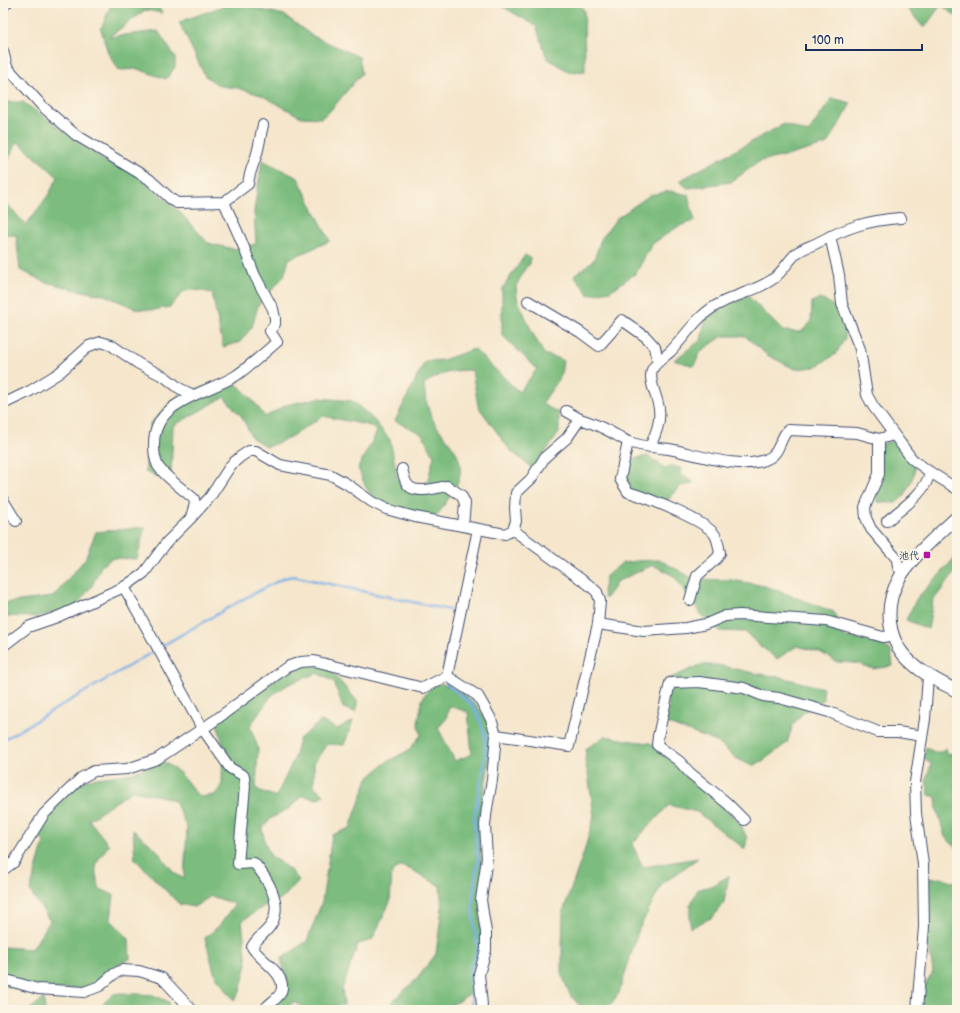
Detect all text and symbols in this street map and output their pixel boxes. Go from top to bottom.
scale bar [806,26,922,52]
text: 100 m [812,33,844,48]
place label: 池代 [899,550,919,562]
marker: 池代 [922,550,932,560]

